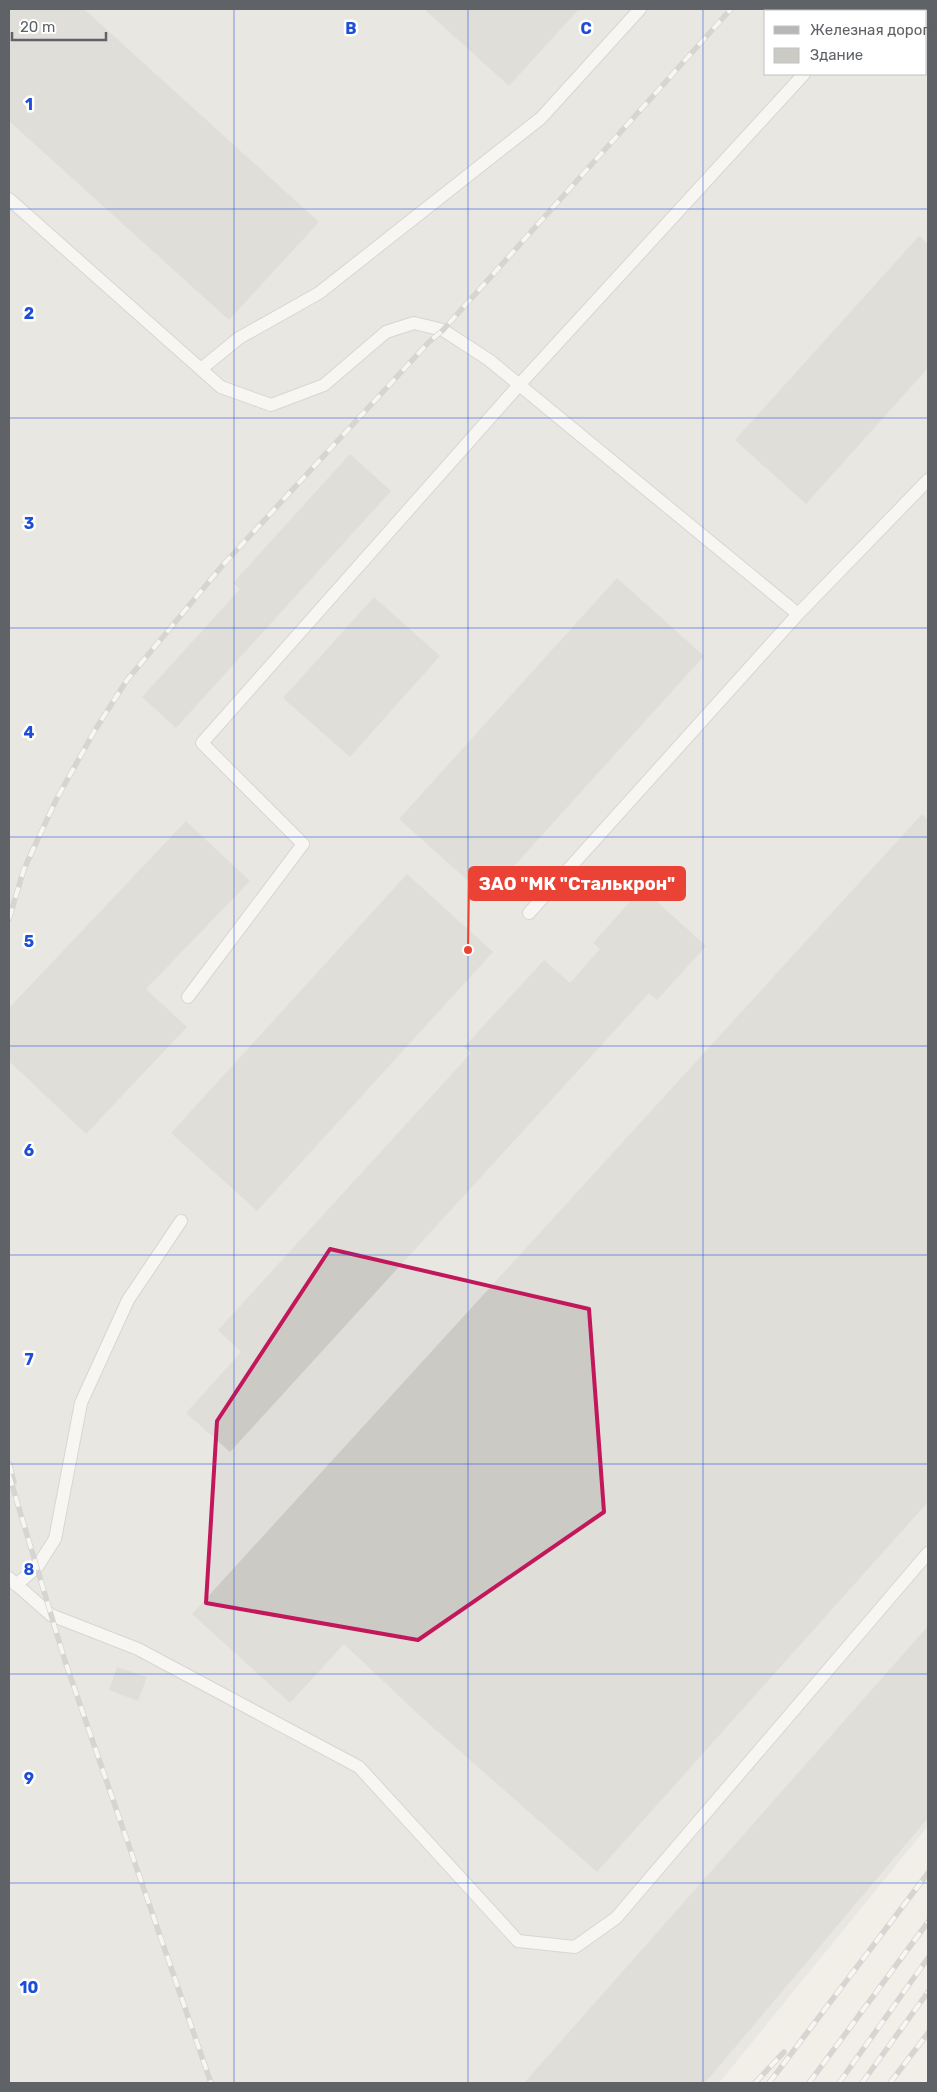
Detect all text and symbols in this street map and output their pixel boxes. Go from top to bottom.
scale bar [12,10,106,42]
legend [764,10,927,75]
text: 20 m [20,18,55,36]
text: B [345,19,357,38]
text: C [580,19,592,38]
text: Железная дорога [810,21,937,39]
text: Здание [810,46,863,64]
text: 1 [25,95,33,114]
text: 2 [24,304,34,323]
text: 3 [24,514,34,533]
text: 4 [24,723,35,742]
callout: ЗАО "МК "Сталькрон" [469,867,685,900]
text: ЗАО "МК "Сталькрон" [479,873,675,895]
text: 5 [24,932,34,951]
text: 6 [24,1141,34,1160]
text: 7 [24,1350,34,1369]
text: 8 [24,1560,35,1579]
text: 9 [24,1769,34,1788]
text: 10 [20,1978,39,1997]

